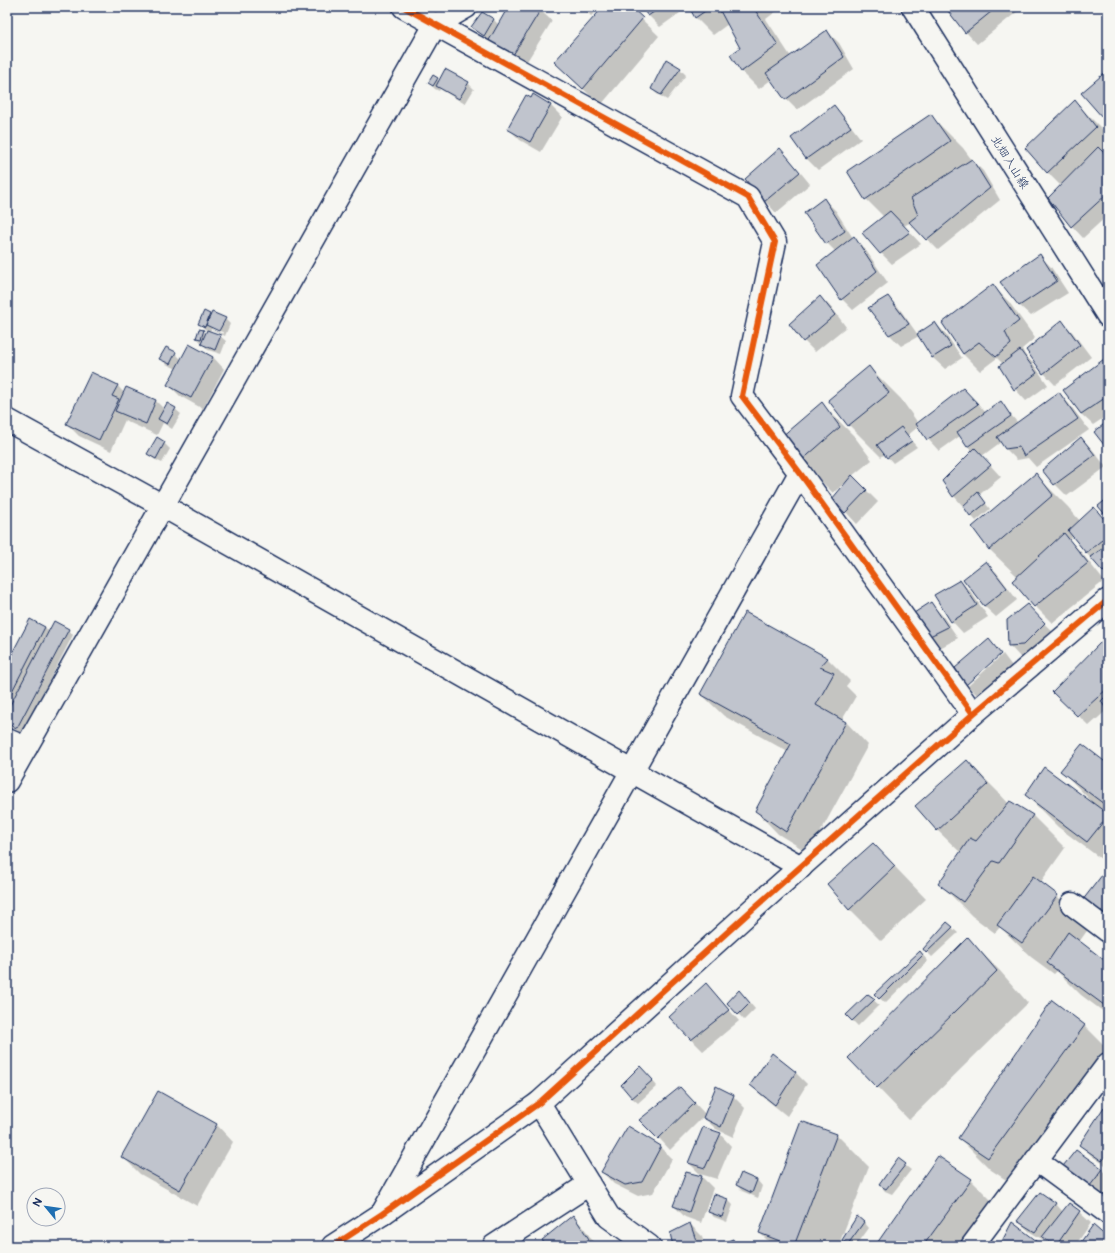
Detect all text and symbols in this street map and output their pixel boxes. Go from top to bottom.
street label: 北畑入山線 [987,133,1032,192]
north arrow [26,1187,66,1227]
text: N [30,1196,45,1209]

